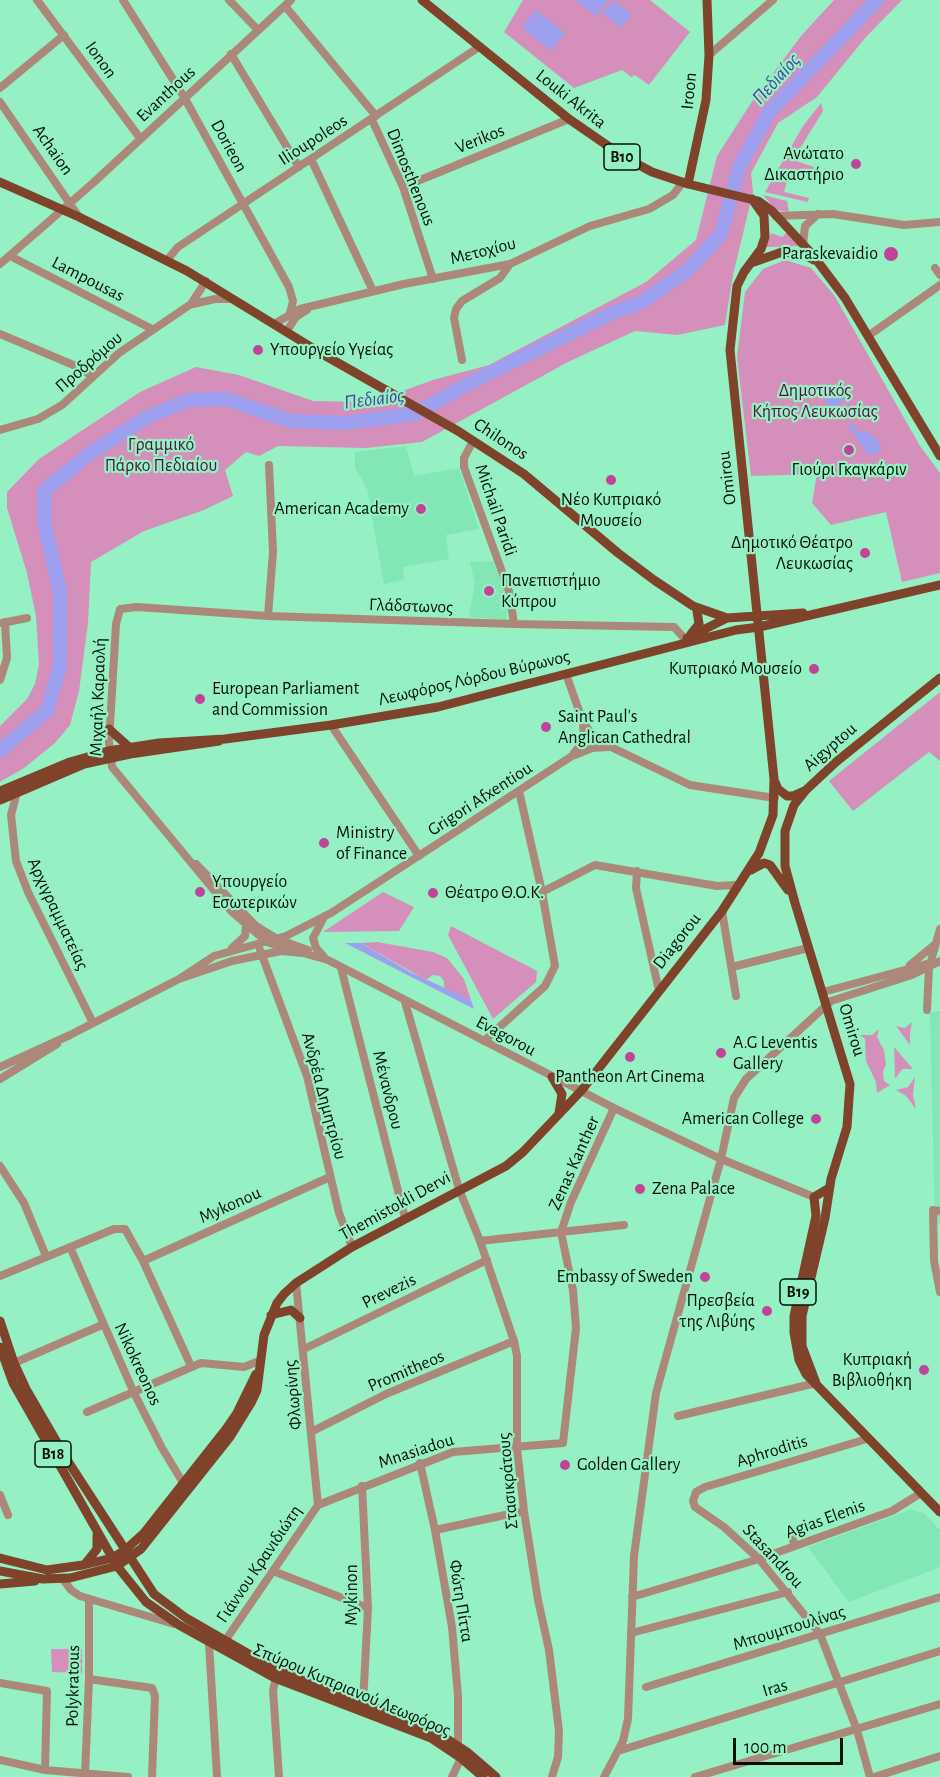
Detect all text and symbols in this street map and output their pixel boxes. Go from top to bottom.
street label: Ionon [80,37,122,83]
water label: Πεδιαίος [747,49,805,109]
street label: Evanthous [132,61,200,127]
street label: Louki Akrita [531,65,611,133]
street label: Iroon [676,71,702,111]
street label: Ilioupoleos [274,110,352,170]
street label: Dorieon [206,116,252,176]
street label: Verikos [452,119,508,159]
street label: Achaion [28,120,78,180]
street label: Dimosthenous [382,125,440,229]
place label: Ανώτατο Δικαστήριο [764,143,844,186]
road number: B10 [604,144,640,170]
marker: Ανώτατο Δικαστήριο [849,157,863,171]
street label: Μετοχίου [448,232,518,270]
place label: Paraskevaidio [782,243,878,265]
marker: Paraskevaidio [882,245,900,263]
street label: Lampousas [48,251,128,307]
street label: Προδρόμου [51,327,127,397]
place label: Υπουργείο Υγείας [270,339,393,361]
marker: Υπουργείο Υγείας [251,343,265,357]
park label: Δημοτικός Κήπος Λευκωσίας [752,380,878,422]
water label: Πεδιαίος [343,383,405,415]
street label: Chilonos [470,413,532,465]
park label: Γραμμικό Πάρκο Πεδιαίου [105,434,217,476]
marker: Γιούρι Γκαγκάριν [842,443,856,457]
street label: Omirou [713,450,741,506]
place label: Γιούρι Γκαγκάριν [792,459,906,481]
street label: Michail Paridi [470,461,522,559]
marker: Νέο Κυπριακό Μουσείο [604,473,618,487]
place label: Νέο Κυπριακό Μουσείο [561,489,661,532]
place label: American Academy [274,498,409,520]
marker: American Academy [414,502,428,516]
place label: Δημοτικό Θέατρο Λευκωσίας [731,532,853,574]
marker: Δημοτικό Θέατρο Λευκωσίας [858,546,872,560]
place label: Πανεπιστήμιο Κύπρου [501,570,600,612]
marker: Πανεπιστήμιο Κύπρου [482,584,496,598]
street label: Γλάδστωνος [368,594,454,618]
street label: Μιχαήλ Καραολή [85,637,111,757]
street label: Λεωφόρος Λόρδου Βύρωνος [376,645,572,711]
place label: Κυπριακό Μουσείο [669,658,802,680]
marker: Κυπριακό Μουσείο [807,662,821,676]
place label: European Parliament and Commission [212,678,359,720]
marker: European Parliament and Commission [193,692,207,706]
place label: Saint Paul's Anglican Cathedral [558,706,691,748]
street label: Aigyptou [799,718,861,776]
marker: Saint Paul's Anglican Cathedral [539,720,553,734]
street label: Grigori Afxentiou [424,757,536,841]
place label: Ministry of Finance [336,822,407,864]
marker: Ministry of Finance [317,836,331,850]
street label: Αρχιγραμματείας [23,854,93,974]
place label: Υπουργείο Εσωτερικών [212,871,297,914]
place label: Θέατρο Θ.Ο.Κ. [445,882,544,904]
marker: Υπουργείο Εσωτερικών [193,885,207,899]
marker: Θέατρο Θ.Ο.Κ. [426,886,440,900]
street label: Diagorou [648,909,706,973]
street label: Omirou [834,1001,870,1059]
street label: Evagorou [472,1011,540,1061]
street label: Ανδρέα Δημητρίου [297,1030,351,1162]
place label: A.G Leventis Gallery [733,1032,818,1074]
marker: A.G Leventis Gallery [714,1046,728,1060]
street label: Μένανδρου [368,1048,408,1132]
marker: Pantheon Art Cinema [623,1050,637,1064]
place label: Pantheon Art Cinema [555,1066,705,1088]
place label: American College [682,1108,804,1130]
marker: American College [809,1112,823,1126]
street label: Zenas Kanther [544,1113,604,1213]
street label: Themistokli Dervi [336,1167,454,1245]
place label: Zena Palace [652,1178,735,1200]
street label: Mykonou [196,1182,264,1228]
marker: Zena Palace [633,1182,647,1196]
place label: Embassy of Sweden [556,1266,693,1288]
street label: Prevezis [359,1269,419,1313]
marker: Embassy of Sweden [698,1270,712,1284]
road number: B19 [780,1279,816,1305]
place label: Πρεσβεία της Λιβύης [680,1290,755,1332]
marker: Πρεσβεία της Λιβύης [760,1304,774,1318]
street label: Nikokreonos [109,1319,167,1409]
street label: Promitheos [364,1345,448,1397]
place label: Κυπριακή Βιβλιοθήκη [832,1349,912,1392]
street label: Φλωρίνης [279,1359,307,1431]
marker: Κυπριακή Βιβλιοθήκη [917,1363,931,1377]
street label: Mnasiadou [375,1429,457,1473]
street label: Aphroditis [734,1430,810,1472]
street label: Στασικράτους [493,1432,523,1530]
road number: B18 [35,1441,71,1467]
place label: Golden Gallery [577,1454,680,1476]
marker: Golden Gallery [558,1458,572,1472]
street label: Agias Elenis [782,1495,868,1543]
street label: Γιάννου Κρανιδιώτη [212,1501,306,1627]
street label: Stasandrou [738,1519,808,1593]
street label: Φώτη Πίττα [444,1558,478,1644]
street label: Mykinon [341,1564,363,1626]
street label: Μπουμπουλίνας [730,1601,848,1655]
street label: Σπύρου Κυπριανού Λεωφόρος [250,1639,454,1741]
street label: Polykratous [61,1645,85,1727]
street label: Iras [760,1674,790,1702]
scale bar [736,1726,846,1764]
text: 100 m [744,1739,787,1757]

